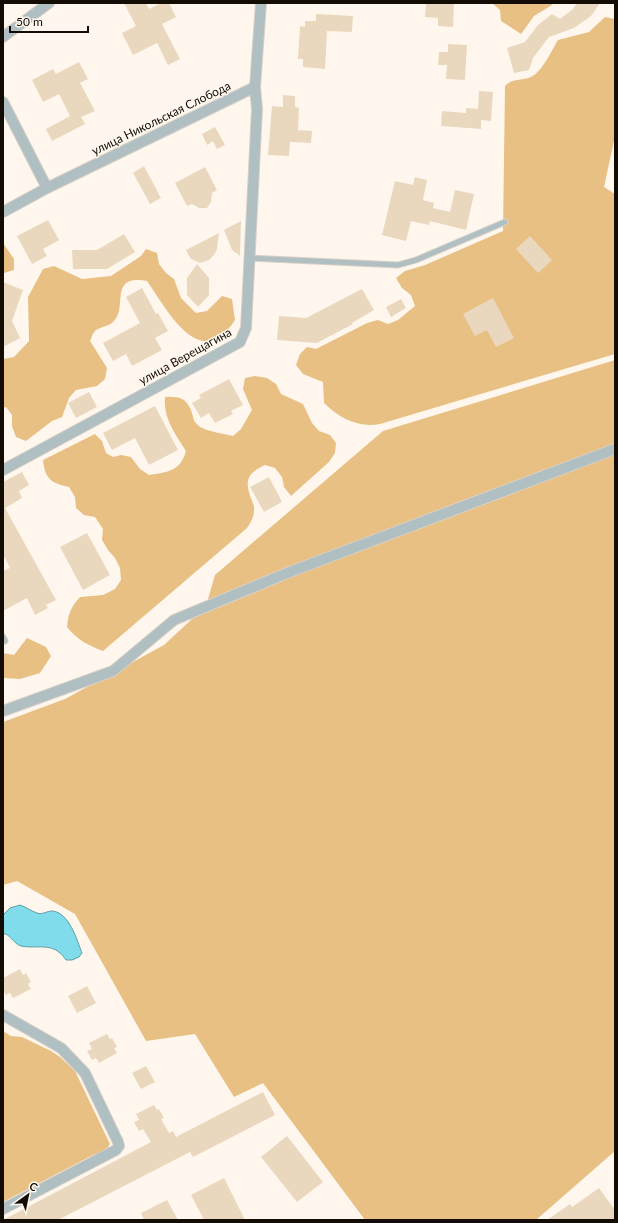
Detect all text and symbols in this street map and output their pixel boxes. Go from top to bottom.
scale bar [10,8,88,34]
text: 50 m [16,14,43,29]
street label: улица Никольская Слобода [89,78,233,158]
street label: улица Верещагина [136,324,234,388]
north arrow [8,1175,48,1215]
text: С [27,1179,41,1194]

